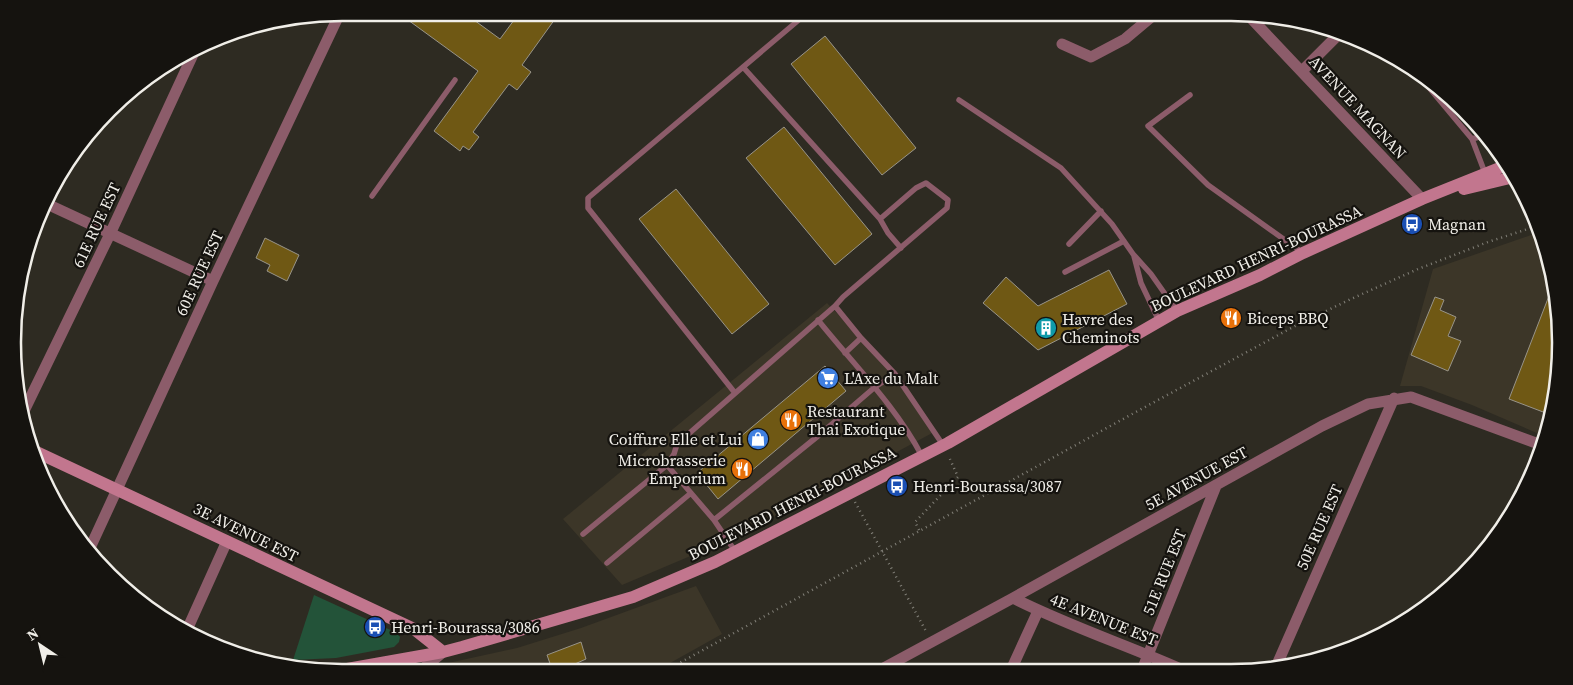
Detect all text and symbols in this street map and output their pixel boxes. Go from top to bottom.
street label: AVENUE MAGNAN [1304,50,1412,164]
street label: 61E RUE EST [67,179,125,271]
street label: BOULEVARD HENRI-BOURASSA [1147,199,1366,317]
bus stop icon: Magnan [1400,212,1424,236]
place label: Magnan [1428,213,1486,235]
street label: 60E RUE EST [170,227,228,319]
restaurant icon: Biceps BBQ [1219,306,1243,330]
place label: Biceps BBQ [1247,307,1329,329]
place label: Havre des Cheminots [1062,308,1140,348]
building icon: Havre des Cheminots [1034,316,1058,340]
supermarket icon: L'Axe du Malt [816,366,840,390]
place label: L'Axe du Malt [844,367,939,389]
place label: Restaurant Thai Exotique [807,400,906,440]
restaurant icon: Restaurant Thai Exotique [779,408,803,432]
shop icon: Coiffure Elle et Lui [746,427,770,451]
place label: Coiffure Elle et Lui [609,428,742,450]
street label: BOULEVARD HENRI-BOURASSA [684,441,900,565]
street label: 5E AVENUE EST [1141,441,1252,515]
place label: Microbrasserie Emporium [618,449,726,489]
restaurant icon: Microbrasserie Emporium [730,457,754,481]
bus stop icon: Henri-Bourassa/3087 [885,474,909,498]
place label: Henri-Bourassa/3087 [913,475,1062,497]
street label: 50E RUE EST [1290,481,1348,573]
street label: 3E AVENUE EST [190,497,302,567]
street label: 51E RUE EST [1137,525,1191,618]
street label: 4E AVENUE EST [1047,587,1161,651]
bus stop icon: Henri-Bourassa/3086 [363,615,387,639]
place label: Henri-Bourassa/3086 [391,616,540,638]
north arrow [15,620,65,670]
text: N [23,623,42,645]

